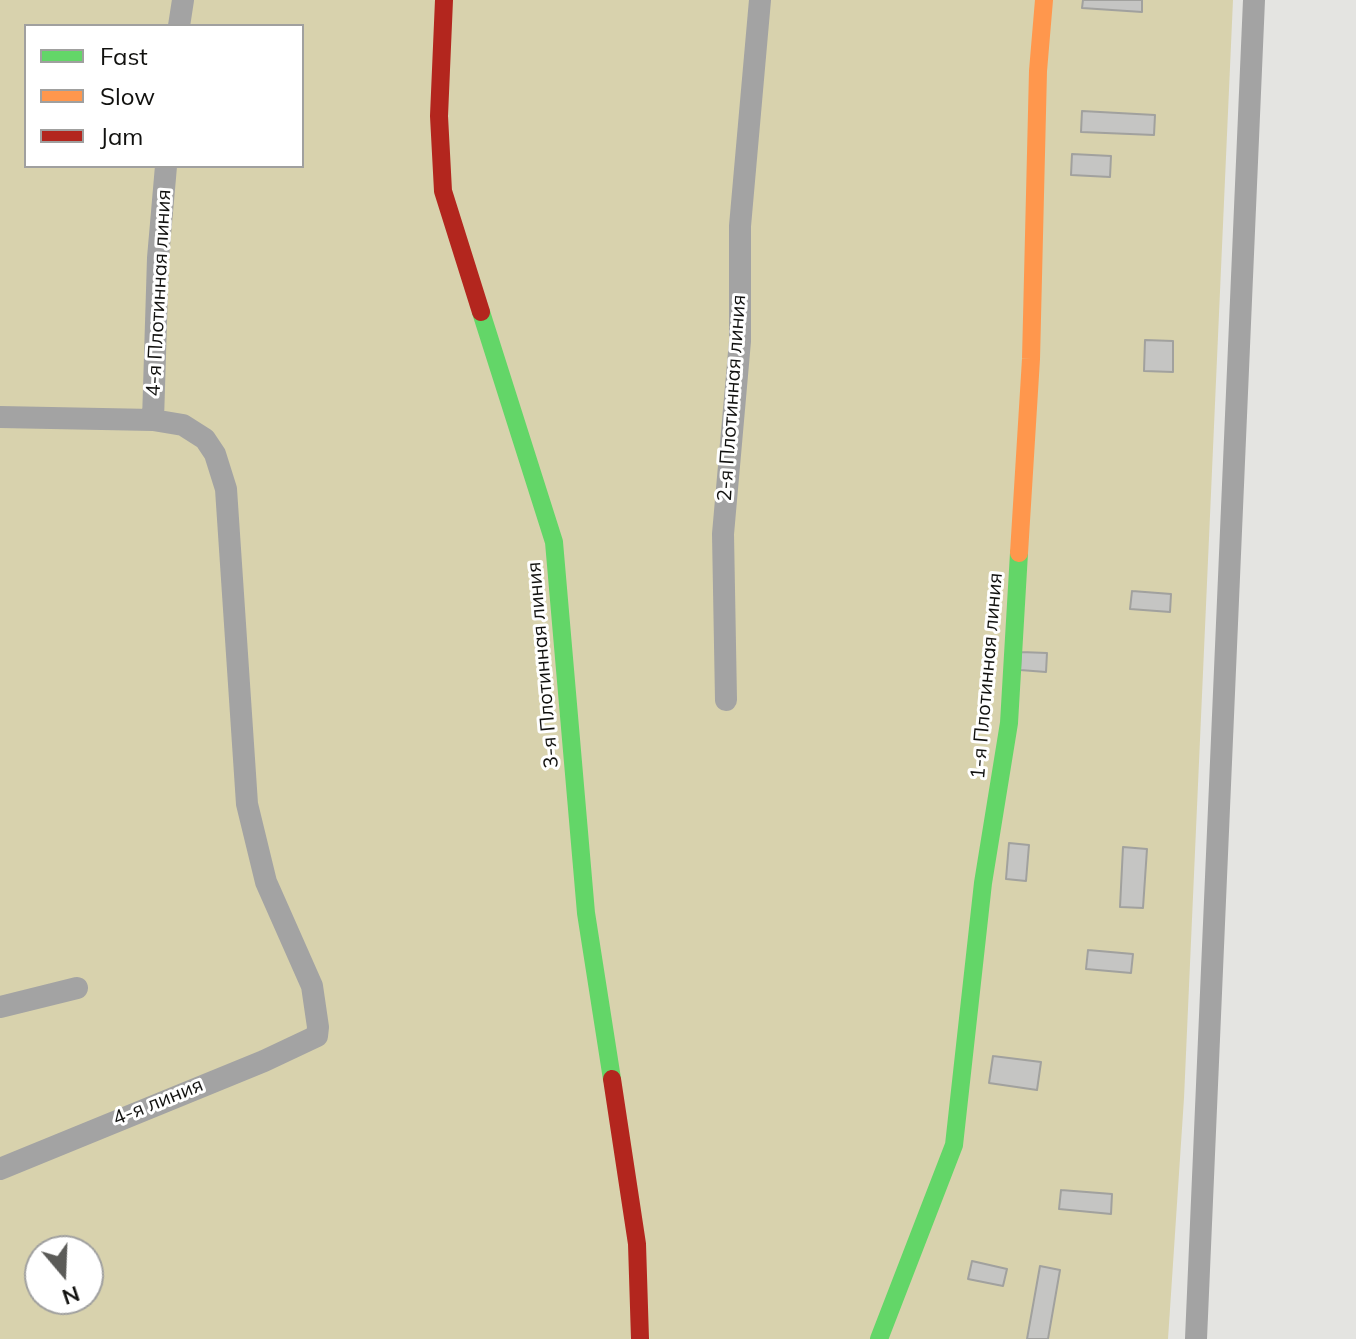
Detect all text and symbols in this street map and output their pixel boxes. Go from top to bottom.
legend [24,24,304,168]
text: Fast [100,41,148,71]
text: Slow [100,81,155,111]
text: Jam [100,121,143,151]
street label: 4-я Плотинная линия [142,189,176,397]
street label: 2-я Плотинная линия [713,294,751,502]
street label: 3-я Плотинная линия [522,561,564,769]
street label: 1-я Плотинная линия [966,572,1008,780]
street label: 4-я линия [109,1073,207,1131]
north arrow [24,1235,104,1315]
text: N [59,1280,84,1312]

